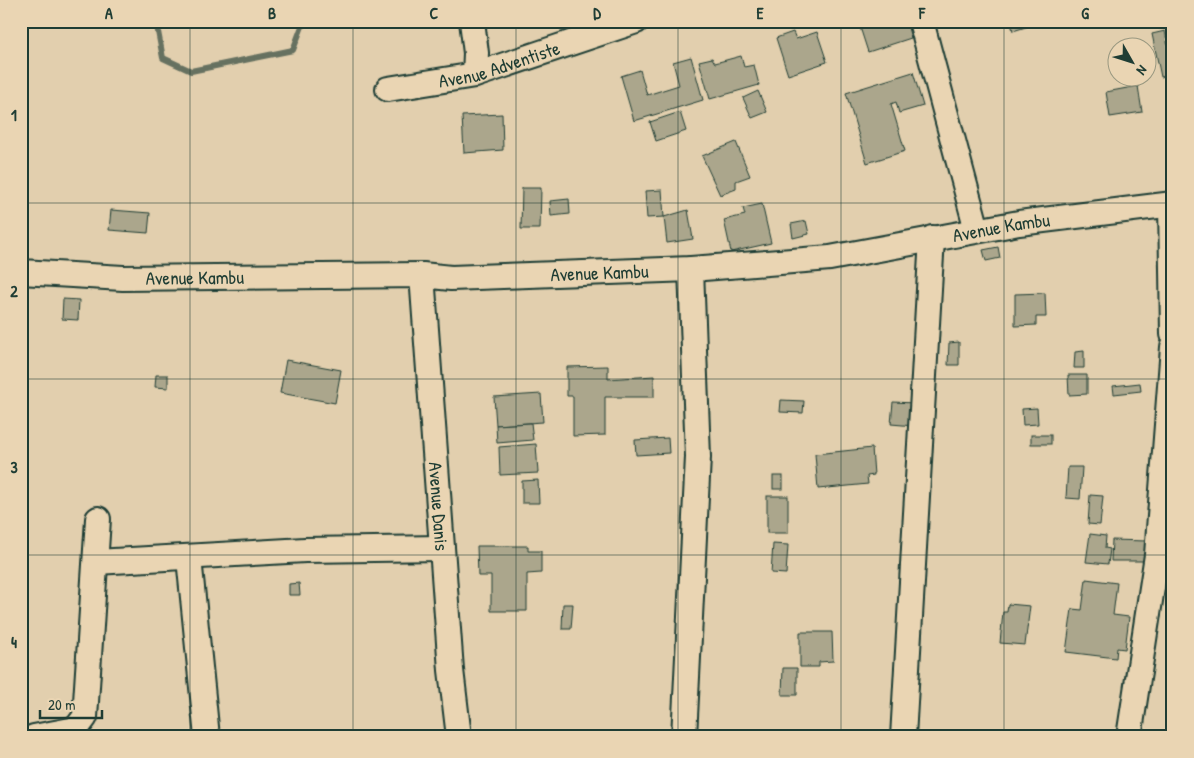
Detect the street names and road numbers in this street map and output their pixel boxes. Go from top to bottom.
street label: Avenue Adventiste [437,34,563,94]
street label: Avenue Kambu [950,206,1052,248]
street label: Avenue Kambu [550,258,650,287]
street label: Avenue Kambu [146,264,245,291]
street label: Avenue Danis [423,461,455,552]

